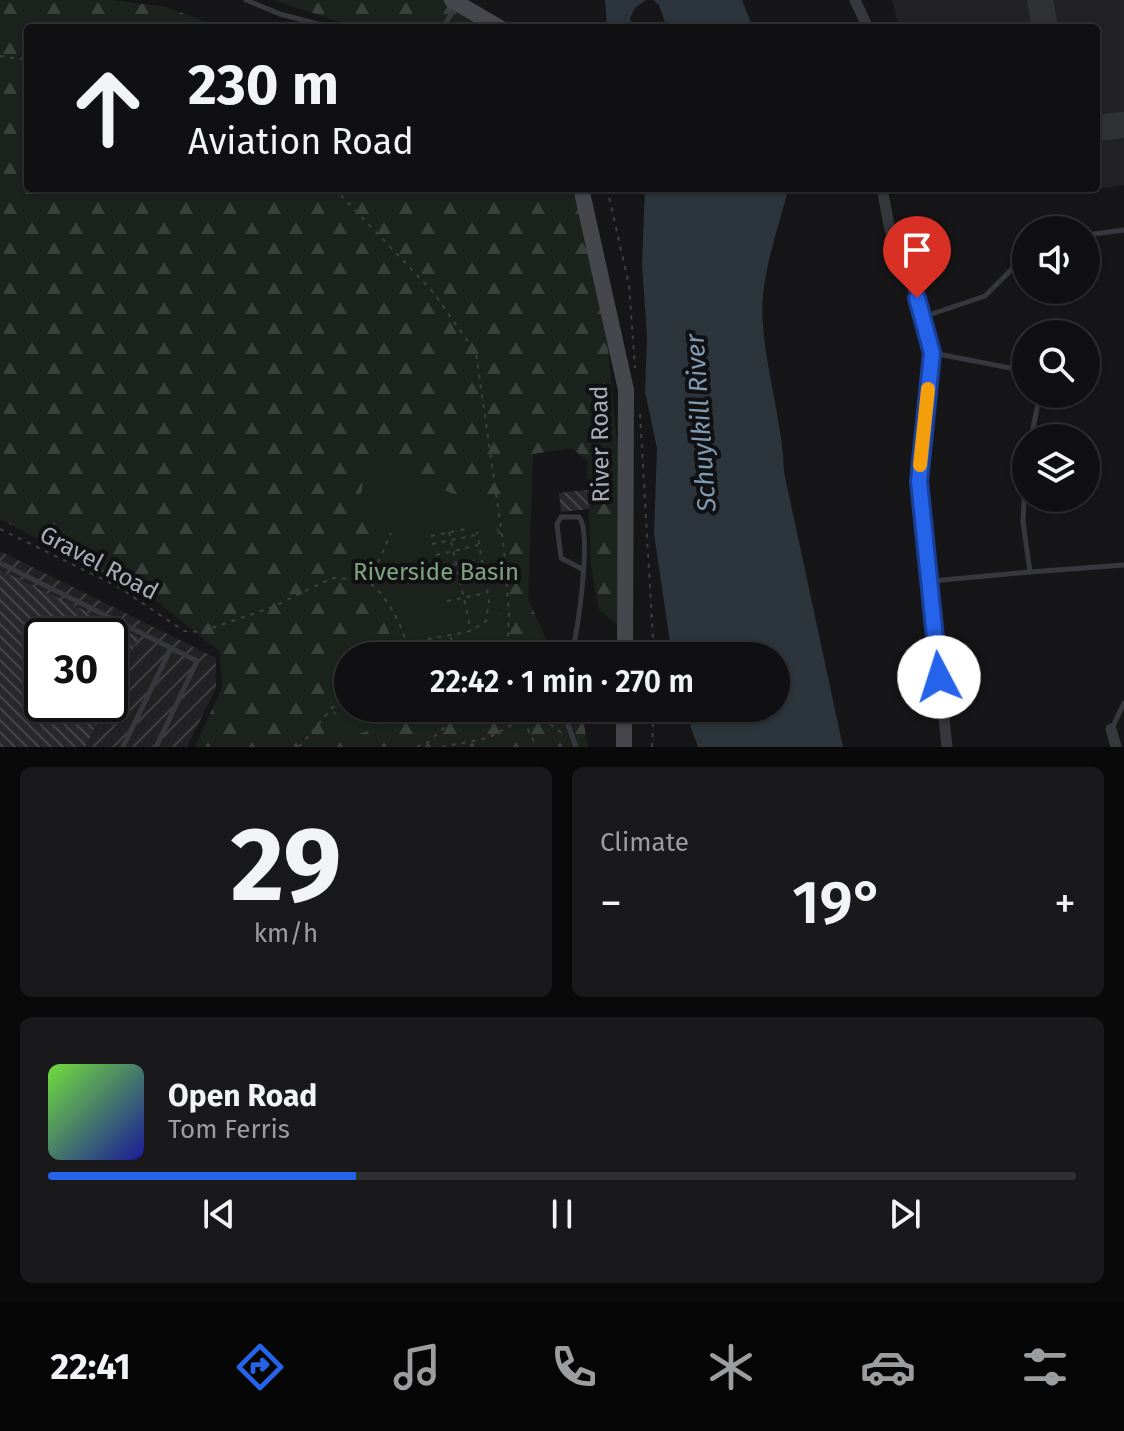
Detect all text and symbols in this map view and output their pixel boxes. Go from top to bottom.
text: 230 m [188,52,339,119]
icon: ahead [56,56,160,160]
text: Aviation Road [188,120,414,164]
pin [883,216,951,298]
map controls [1012,216,1100,512]
button: sound [1012,216,1100,304]
icon: arrive [895,228,939,272]
button: search [1012,320,1100,408]
water label: Schuylkill River [679,332,723,514]
street label: River Road [585,385,615,503]
button: layers [1012,424,1100,512]
street label: Gravel Road [35,520,163,606]
park label: Riverside Basin [353,558,519,586]
speed limit sign: 30 [24,618,128,722]
position arrow [897,635,981,719]
text: 22:42 · 1 min · 270 m [430,664,694,700]
text: 29 [231,803,341,928]
text: Climate [600,827,689,858]
text: 19° [792,867,884,939]
text: − [600,877,622,930]
text: + [1054,877,1076,930]
text: km/h [254,918,318,949]
text: Open Road [168,1078,317,1114]
text: Tom Ferris [168,1114,290,1145]
icon: previous [197,1192,241,1236]
icon: pause [540,1192,584,1236]
icon: next [883,1192,927,1236]
icon: directions [232,1339,288,1395]
icon: music [389,1339,445,1395]
icon: phone [546,1339,602,1395]
icon: climate [703,1339,759,1395]
icon: car [860,1339,916,1395]
icon: filters [1017,1339,1073,1395]
text: 22:41 [51,1345,131,1389]

